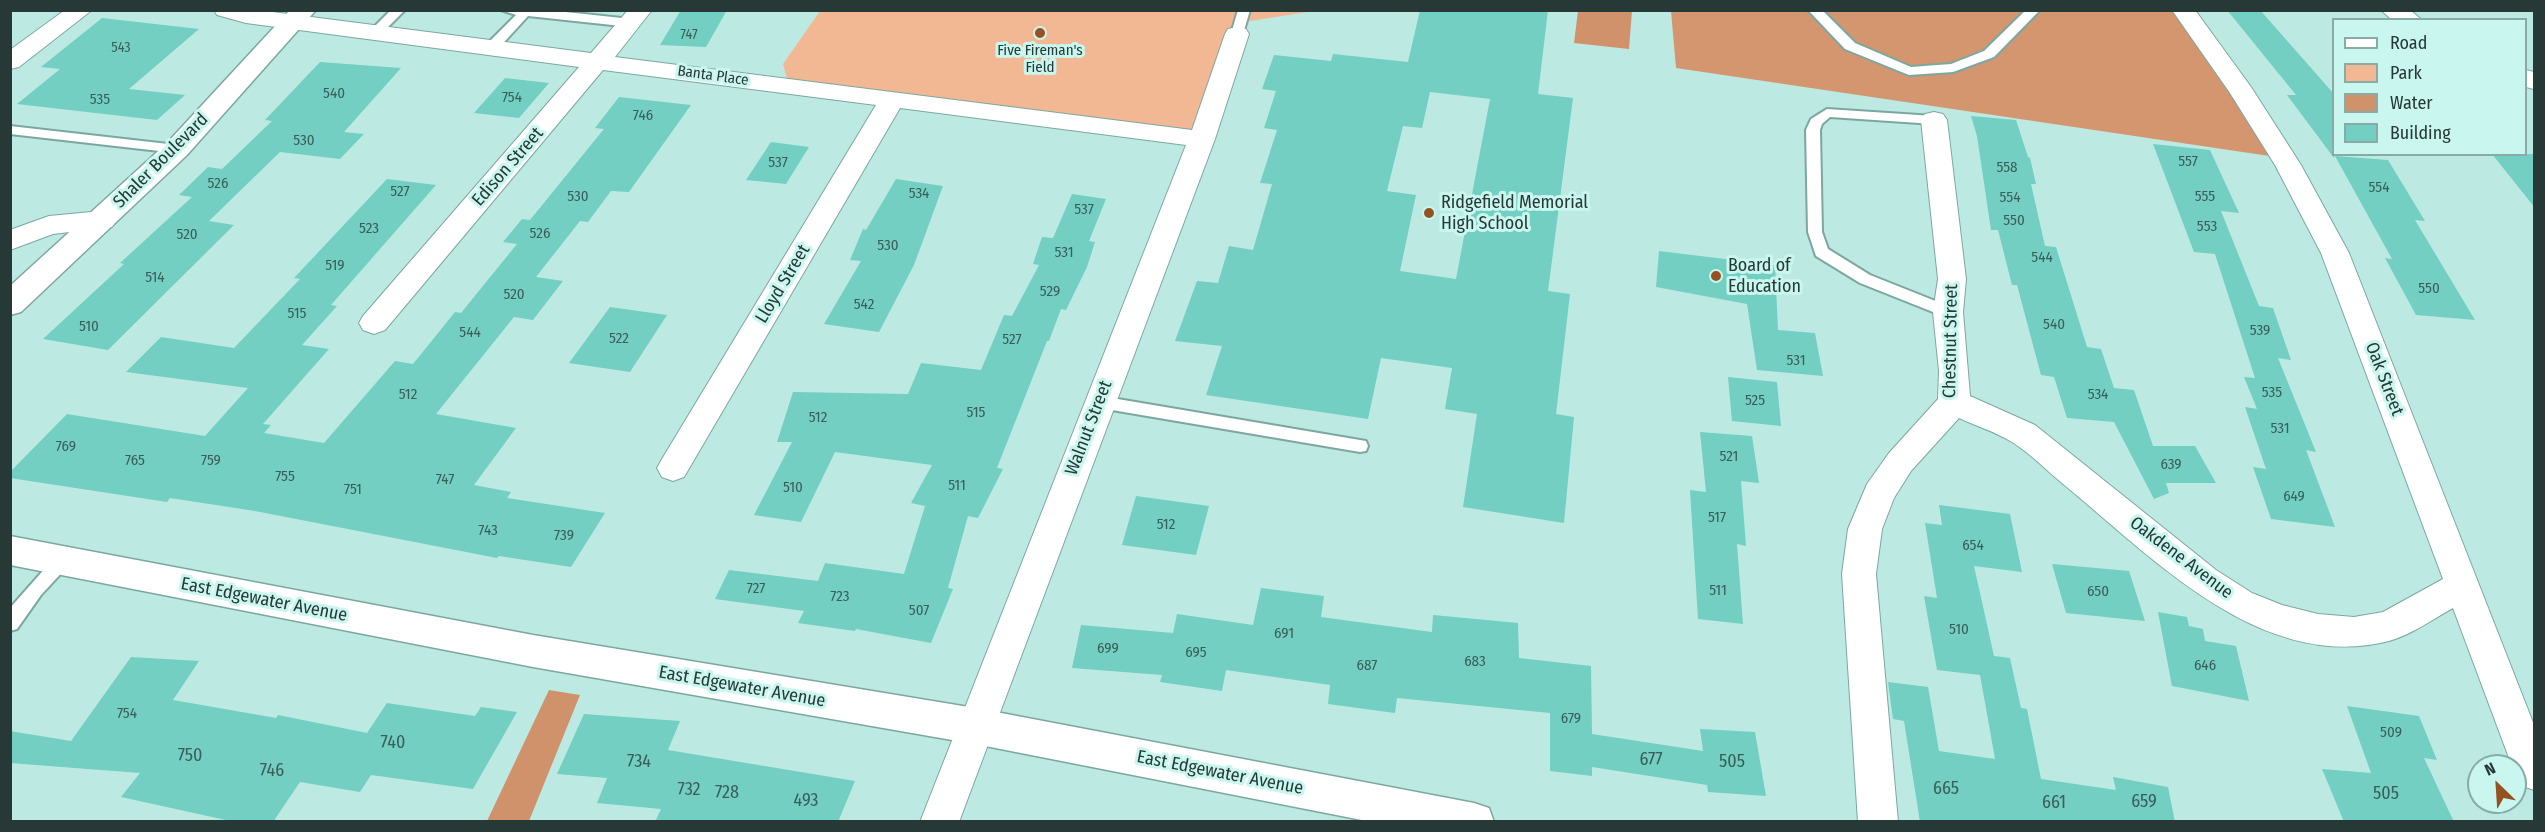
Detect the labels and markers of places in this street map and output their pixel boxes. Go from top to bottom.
marker: Five Fireman's Field [1033,26,1047,40]
place label: Five Fireman's Field [997,42,1083,77]
place label: Ridgefield Memorial High School [1441,192,1588,234]
marker: Ridgefield Memorial High School [1422,206,1436,220]
place label: Board of Education [1728,255,1801,298]
marker: Board of Education [1709,269,1723,283]

